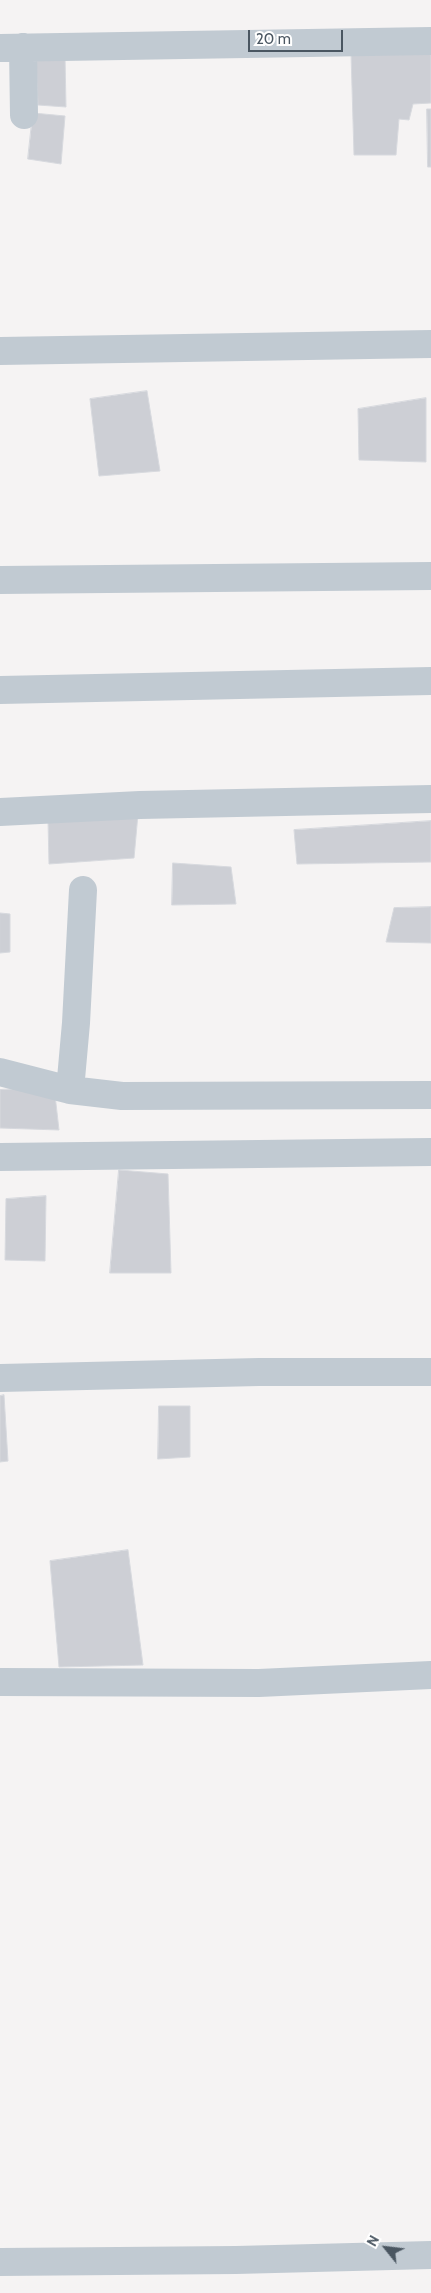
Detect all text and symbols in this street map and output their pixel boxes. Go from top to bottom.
scale bar [251,20,346,52]
text: 20 m [256,30,291,48]
north arrow [361,2223,411,2273]
text: N [363,2232,383,2249]

